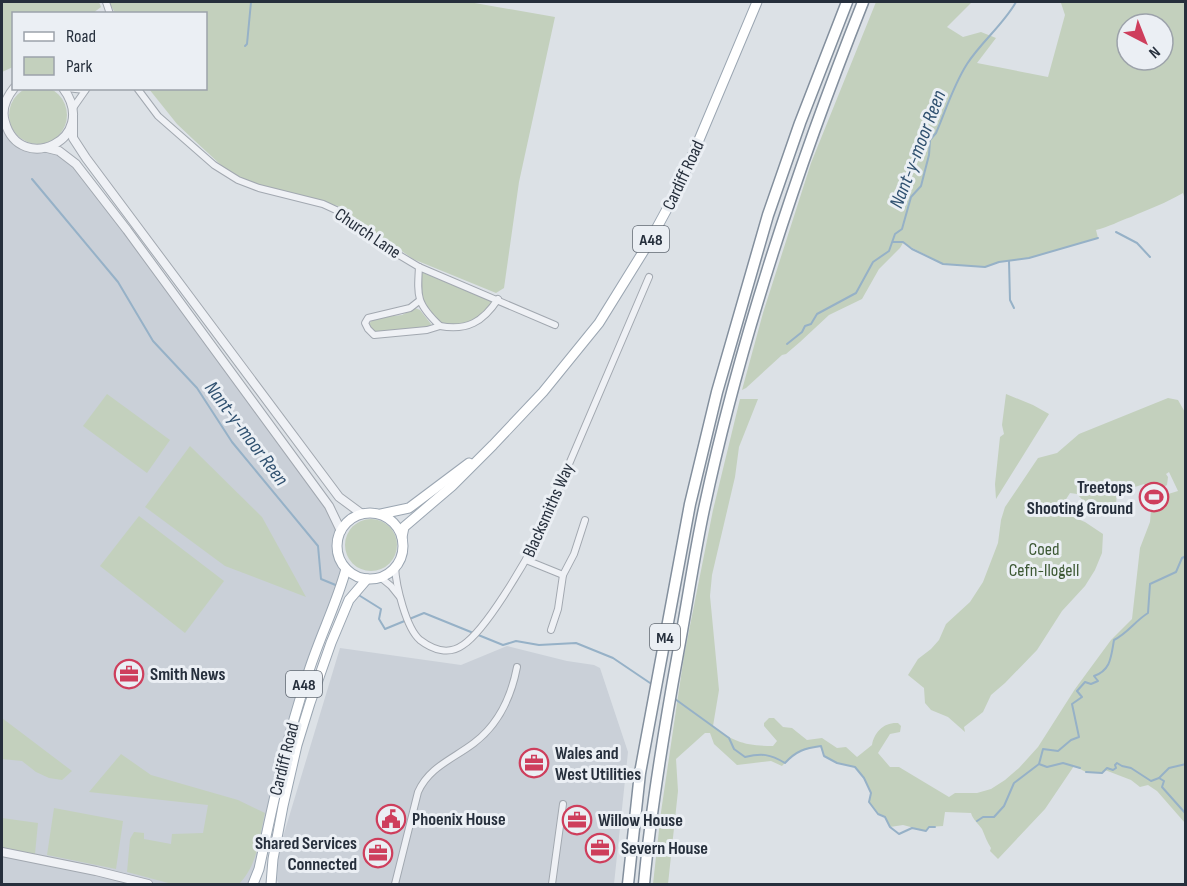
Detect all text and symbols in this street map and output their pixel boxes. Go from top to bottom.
legend [12,12,207,90]
north arrow [1115,12,1175,72]
text: Road [66,26,96,47]
text: N [1145,42,1164,62]
text: Park [66,56,92,77]
water label: Nant-y-moor Reen [884,87,951,212]
street label: Cardiff Road [658,137,709,213]
street label: Church Lane [331,204,405,263]
road number: A48 [633,226,669,252]
water label: Nant-y-moor Reen [199,377,293,490]
street label: Blacksmiths Way [518,460,579,561]
place label: Treetops Shooting Ground [1027,477,1133,519]
sports icon: Treetops Shooting Ground [1138,481,1170,513]
park label: Coed Cefn-llogell [1009,539,1079,581]
road number: M4 [650,624,680,650]
office icon: Smith News [113,658,145,690]
place label: Smith News [150,664,226,685]
road number: A48 [286,671,322,697]
street label: Cardiff Road [265,721,304,798]
place label: Wales and West Utilities [555,743,641,785]
office icon: Wales and West Utilities [518,747,550,779]
public building icon: Phoenix House [375,803,407,835]
office icon: Willow House [561,804,593,836]
place label: Phoenix House [412,809,506,830]
place label: Willow House [598,810,683,831]
office icon: Severn House [584,832,616,864]
place label: Shared Services Connected [255,833,357,875]
office icon: Shared Services Connected [362,837,394,869]
place label: Severn House [621,838,708,859]

